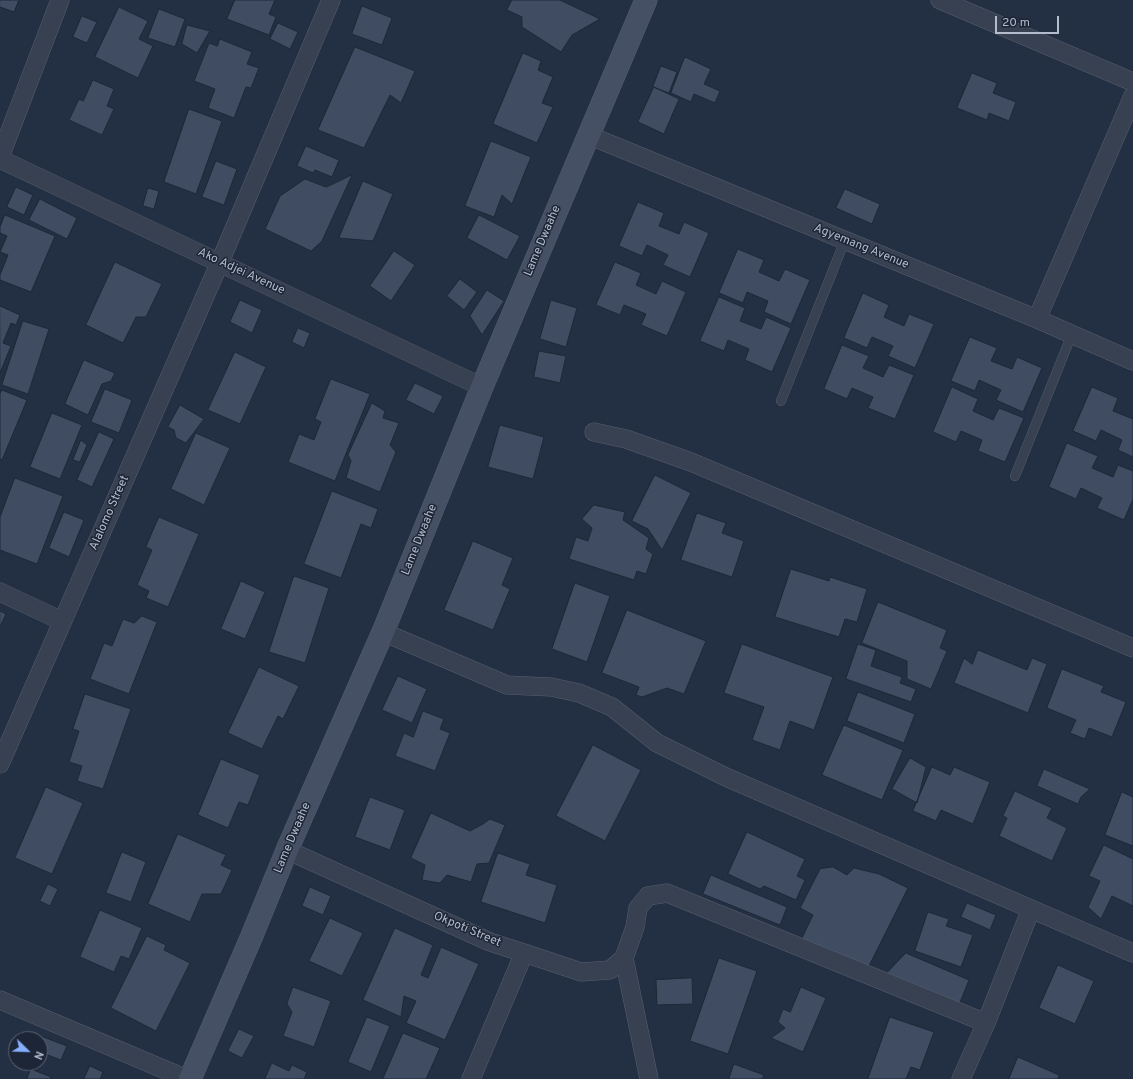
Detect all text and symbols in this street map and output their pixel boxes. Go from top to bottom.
scale bar [997,8,1061,34]
text: 20 m [1002,15,1030,31]
street label: Lame Dwaahe [522,203,564,279]
street label: Agyemang Avenue [811,221,911,273]
street label: Ako Adjei Avenue [195,246,287,298]
street label: Alalomo Street [87,473,133,553]
street label: Lame Dwaahe [399,502,441,578]
street label: Lame Dwaahe [272,800,314,876]
street label: Okpoti Street [431,909,503,951]
north arrow [8,1031,48,1071]
text: N [30,1049,46,1062]

